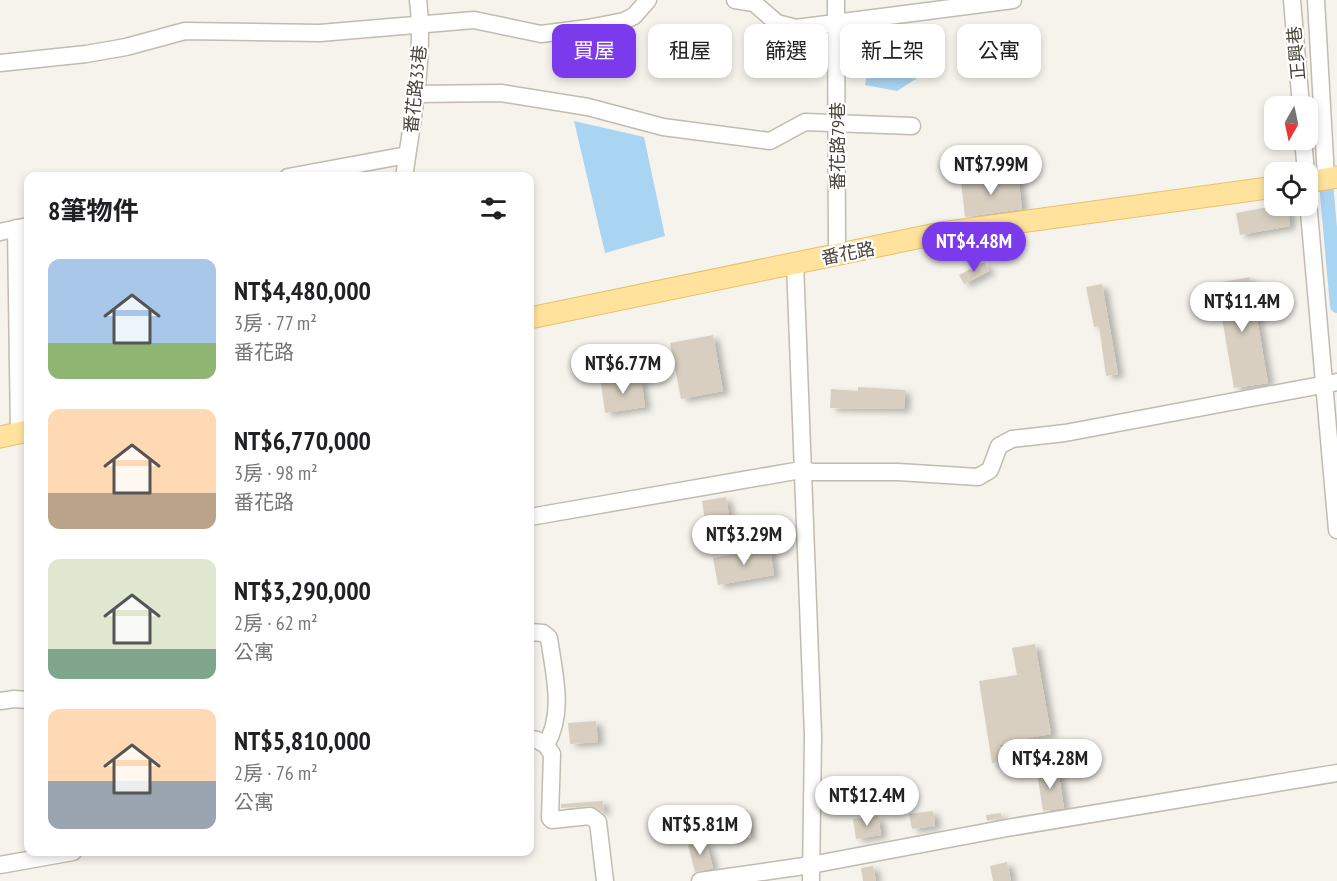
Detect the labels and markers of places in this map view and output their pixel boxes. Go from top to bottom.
pin: NT$7.99M [929,145,1053,196]
pin: NT$4.48M [912,222,1036,273]
pin: NT$11.4M [1180,282,1304,333]
pin: NT$6.77M [561,344,685,395]
pin: NT$3.29M [682,515,806,566]
pin: NT$4.28M [988,739,1112,790]
pin: NT$12.4M [805,776,929,827]
pin: NT$5.81M [638,805,762,856]

